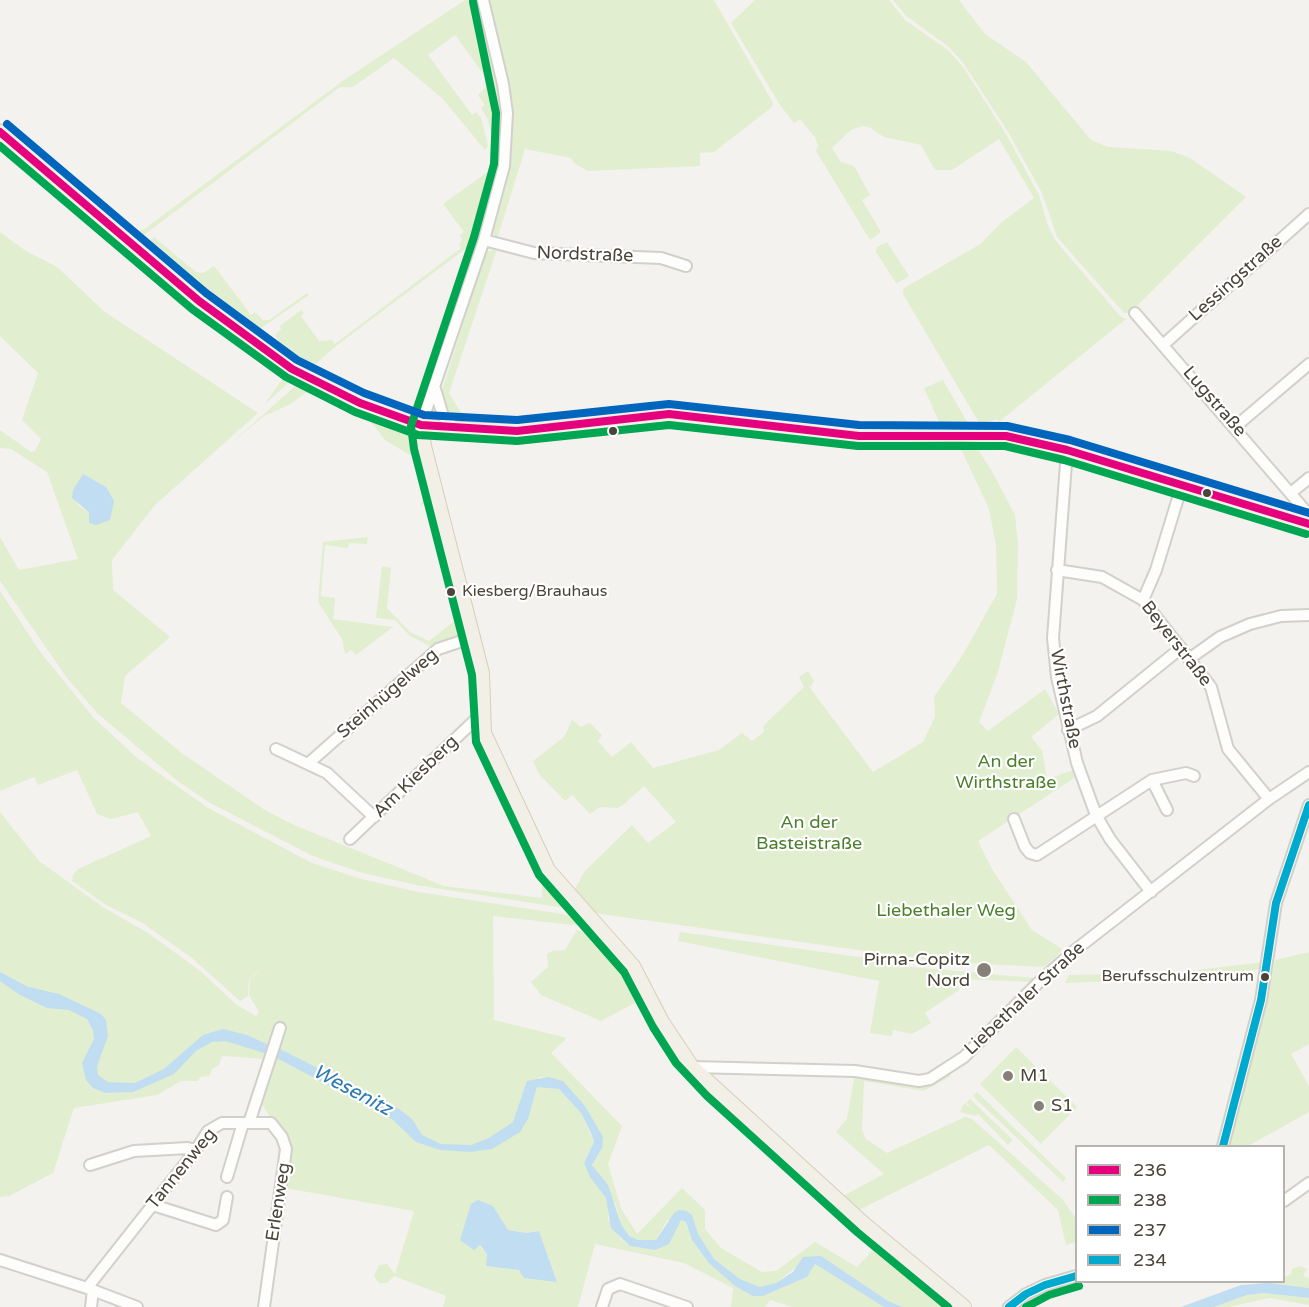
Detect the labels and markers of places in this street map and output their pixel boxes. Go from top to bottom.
unlabelled marker [607,425,619,437]
unlabelled marker [1201,487,1213,499]
place label: Kiesberg/Brauhaus [462,582,608,602]
marker: Kiesberg/Brauhaus [445,586,457,598]
place label: Pirna-Copitz Nord [863,949,970,992]
marker: Pirna-Copitz Nord [975,961,993,979]
place label: Berufsschulzentrum [1101,967,1254,987]
marker: Berufsschulzentrum [1259,971,1271,983]
place label: M1 [1020,1065,1049,1087]
marker: M1 [1001,1069,1015,1083]
place label: S1 [1051,1095,1073,1117]
marker: S1 [1032,1099,1046,1113]

